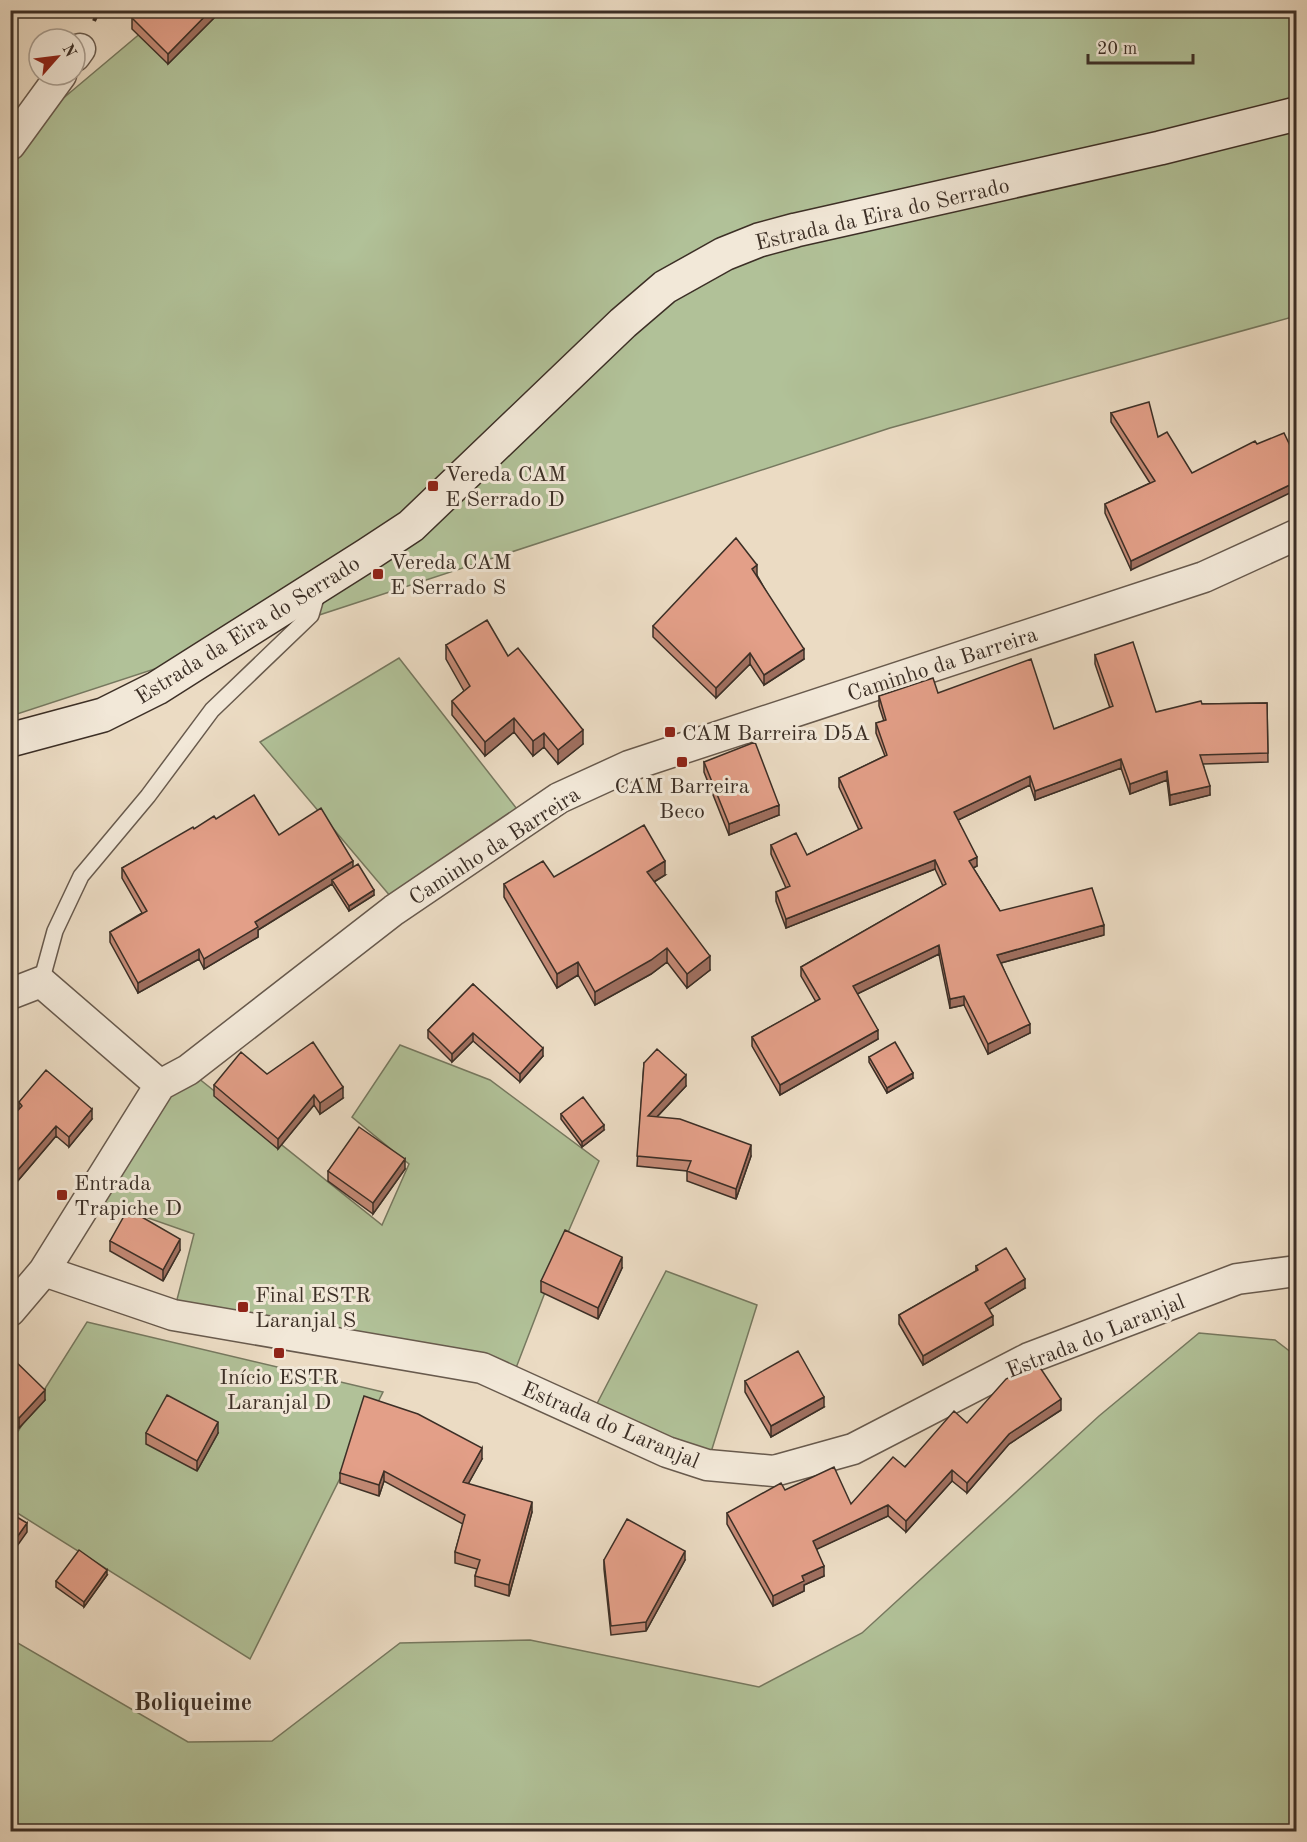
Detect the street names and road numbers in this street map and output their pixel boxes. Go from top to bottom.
street label: Estrada da Eira do Serrado [753,175,1012,255]
street label: Estrada da Eira do Serrado [132,552,364,709]
street label: Caminho da Barreira [845,624,1041,706]
street label: Caminho da Barreira [406,783,584,910]
street label: Estrada do Laranjal [1003,1291,1188,1383]
street label: Estrada do Laranjal [518,1378,702,1473]

